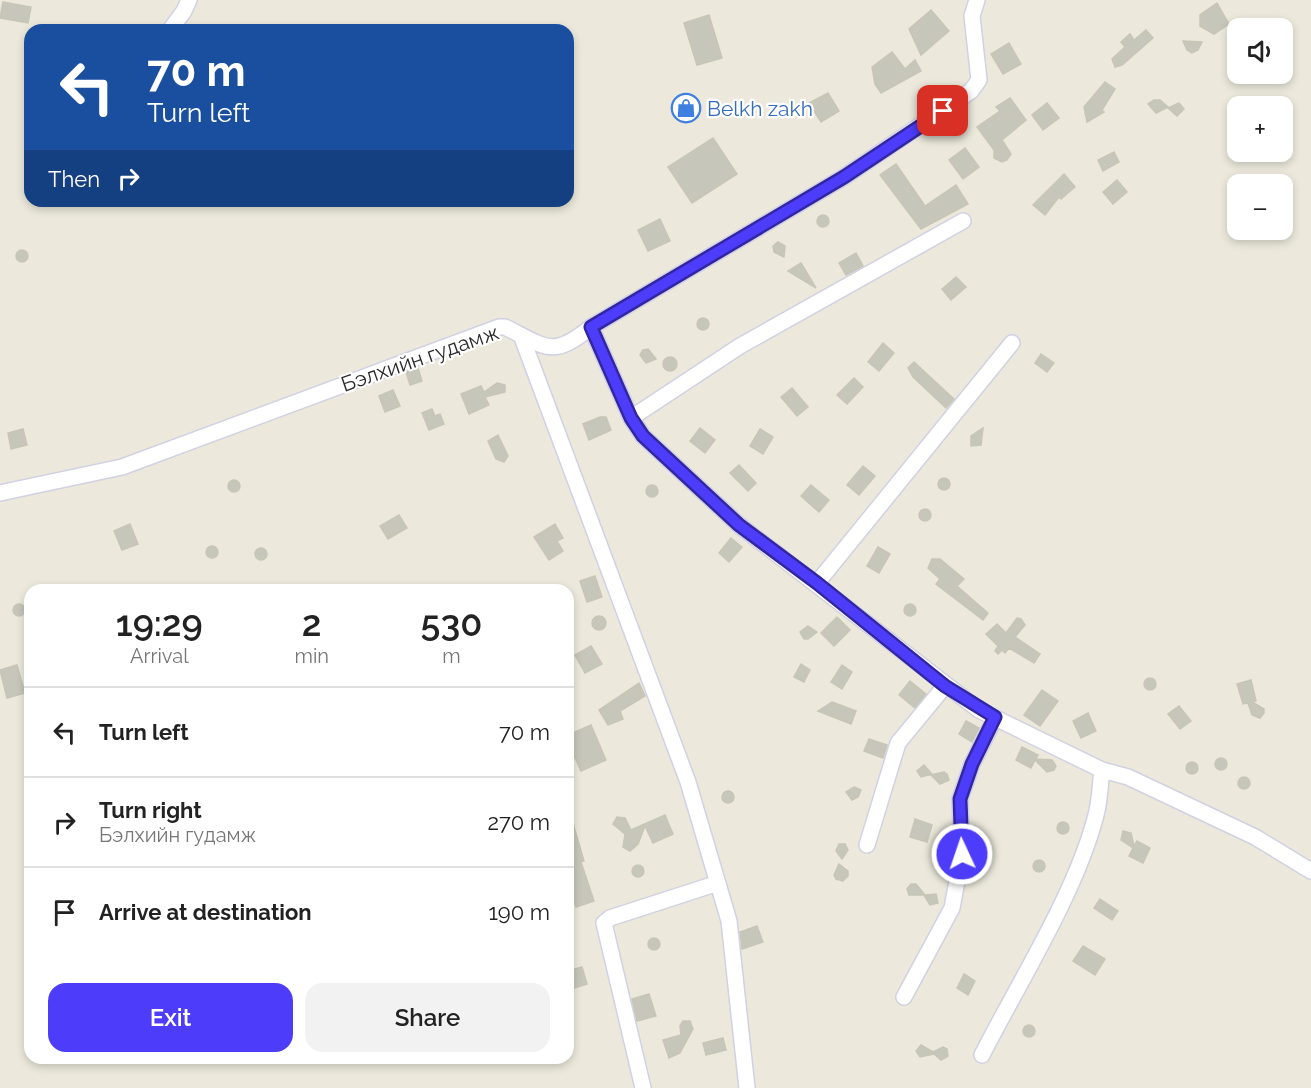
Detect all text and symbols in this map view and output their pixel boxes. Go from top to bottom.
map controls [1227,18,1293,240]
button: sound [1227,18,1293,84]
text: 70 m [147,47,246,96]
icon: left [48,48,126,126]
pin [917,85,968,136]
shop icon: Belkh zakh [670,92,702,124]
icon: arrive [926,94,959,127]
place label: Belkh zakh [707,96,813,121]
button: + [1227,96,1293,162]
text: Turn left [147,97,250,128]
icon: right [112,162,145,195]
text: Then [48,166,100,192]
button: − [1227,174,1293,240]
street label: Бэлхийн гудамж [338,319,502,397]
text: 19:29 [116,602,203,644]
text: 2 [302,602,322,644]
text: 530 [421,602,482,644]
text: Arrival [130,644,189,668]
text: min [295,644,329,668]
text: m [442,644,461,668]
icon: left [48,716,81,749]
text: Turn left [99,719,189,745]
text: 70 m [499,719,550,745]
text: Turn right [99,797,202,823]
icon: right [48,806,81,839]
text: 270 m [488,809,550,835]
position arrow [930,822,994,886]
text: Бэлхийн гудамж [99,823,256,847]
icon: arrive [48,896,81,929]
text: Arrive at destination [99,899,312,925]
text: 190 m [488,899,550,925]
button: Exit [48,983,293,1052]
button: Share [305,983,550,1052]

